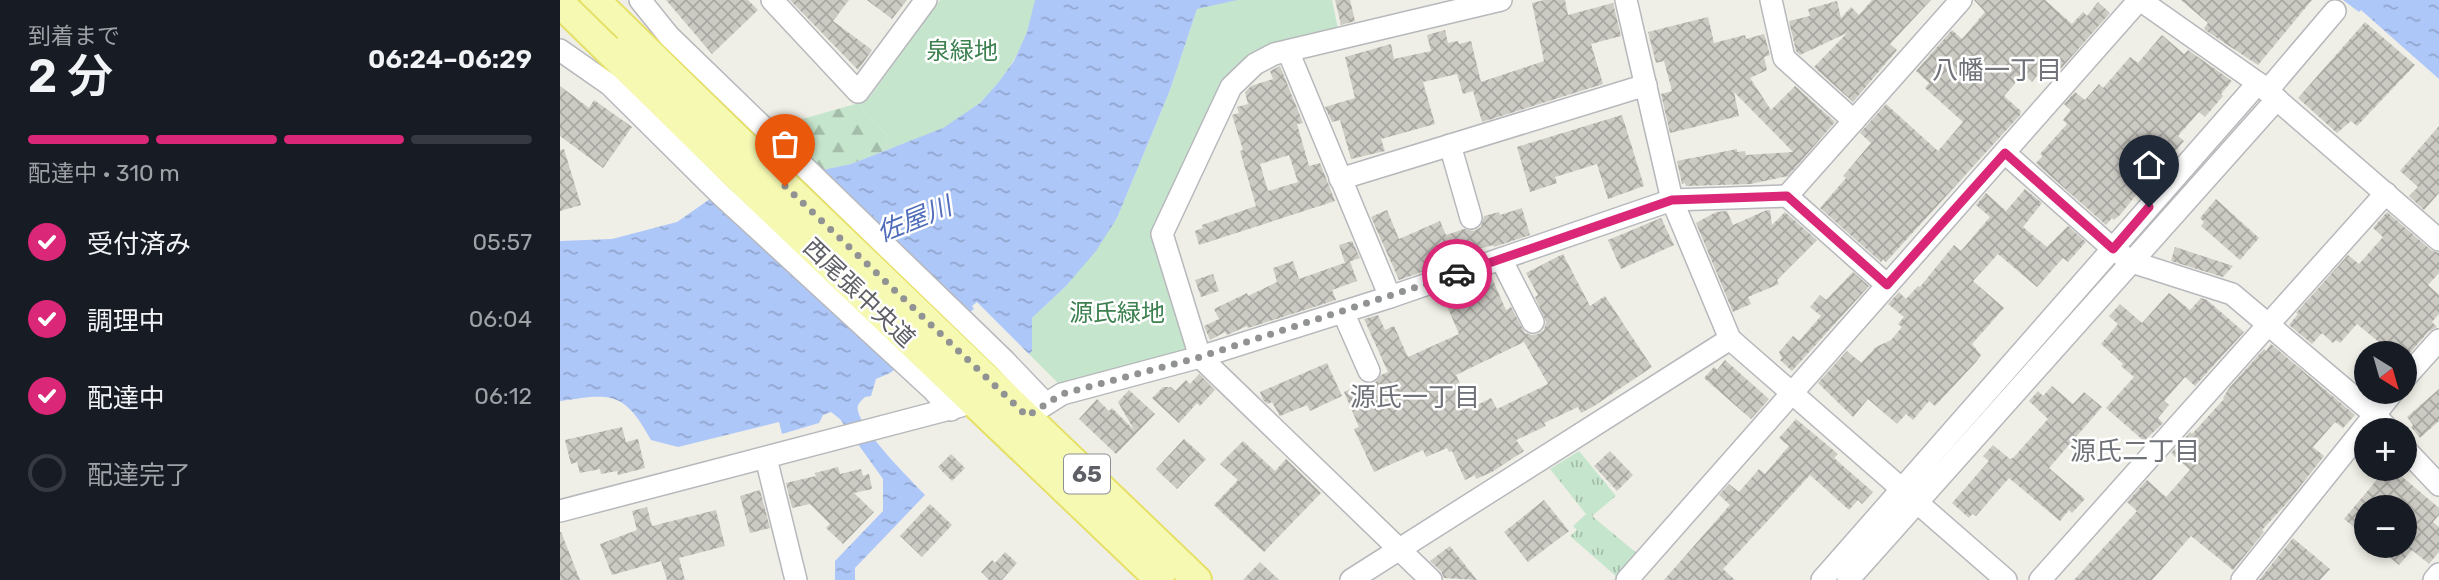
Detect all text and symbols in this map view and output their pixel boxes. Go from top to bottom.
text: 到着まで [28,22,120,50]
park label: 泉緑地 [926,37,998,65]
text: 06:24–06:29 [368,44,532,75]
text: 2 分 [28,49,113,104]
district label: 八幡一丁目 [1932,55,2062,86]
pin [755,114,815,186]
icon: bag [766,125,804,163]
pin [2119,135,2179,207]
icon: home [2130,146,2168,184]
text: 配達中 · 310 m [28,159,180,187]
water label: 佐屋川 [872,189,959,248]
icon: check [28,223,66,261]
text: 05:57 [472,228,532,256]
text: 受付済み [87,229,191,260]
street label: 西尾張中央道 [797,233,921,353]
courier [1422,239,1492,309]
icon: car [1438,255,1476,293]
park label: 源氏緑地 [1069,299,1165,327]
icon: check [28,300,66,338]
text: 06:04 [469,305,532,333]
text: 調理中 [87,306,165,337]
north arrow [2354,341,2417,404]
map controls [2354,341,2417,558]
icon: check [28,377,66,415]
text: 06:12 [474,382,532,410]
district label: 源氏一丁目 [1350,382,1480,413]
text: 配達中 [87,383,165,414]
button: + [2354,418,2417,481]
district label: 源氏二丁目 [2070,436,2200,467]
road number: 65 [1064,454,1110,494]
text: 配達完了 [87,460,191,491]
button: − [2354,495,2417,558]

